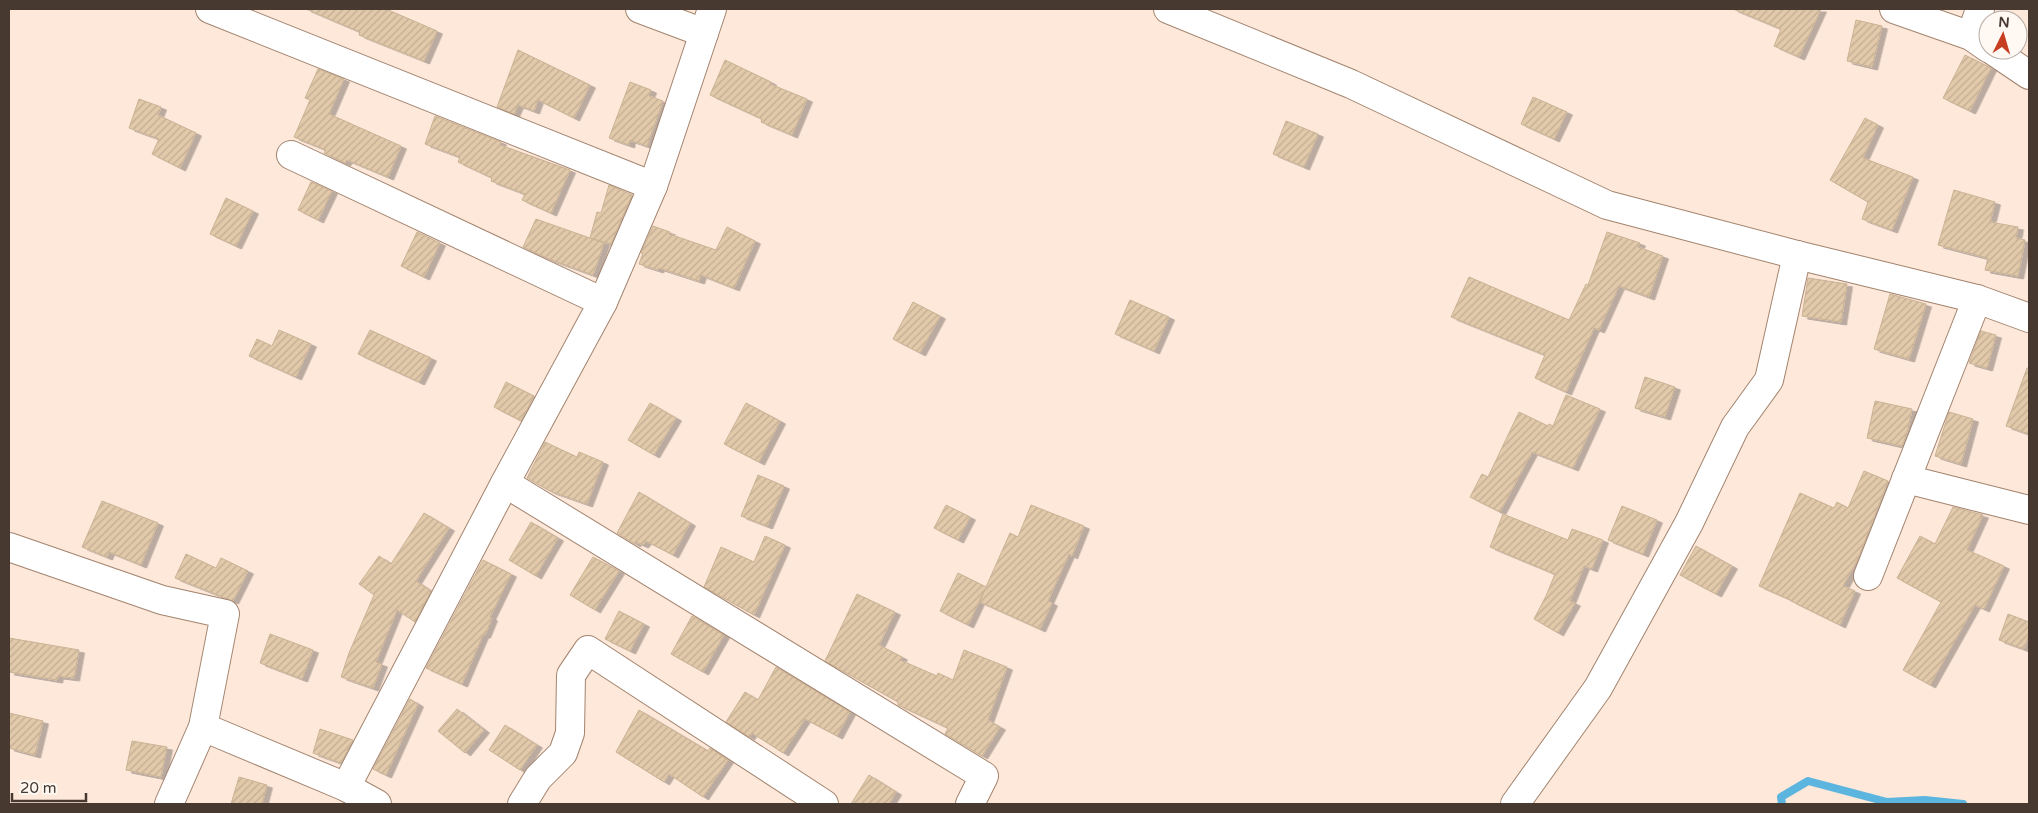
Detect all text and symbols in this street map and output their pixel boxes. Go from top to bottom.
north arrow [1978,10,2028,60]
text: N [1998,14,2010,32]
scale bar [12,770,86,802]
text: 20 m [20,779,57,797]

